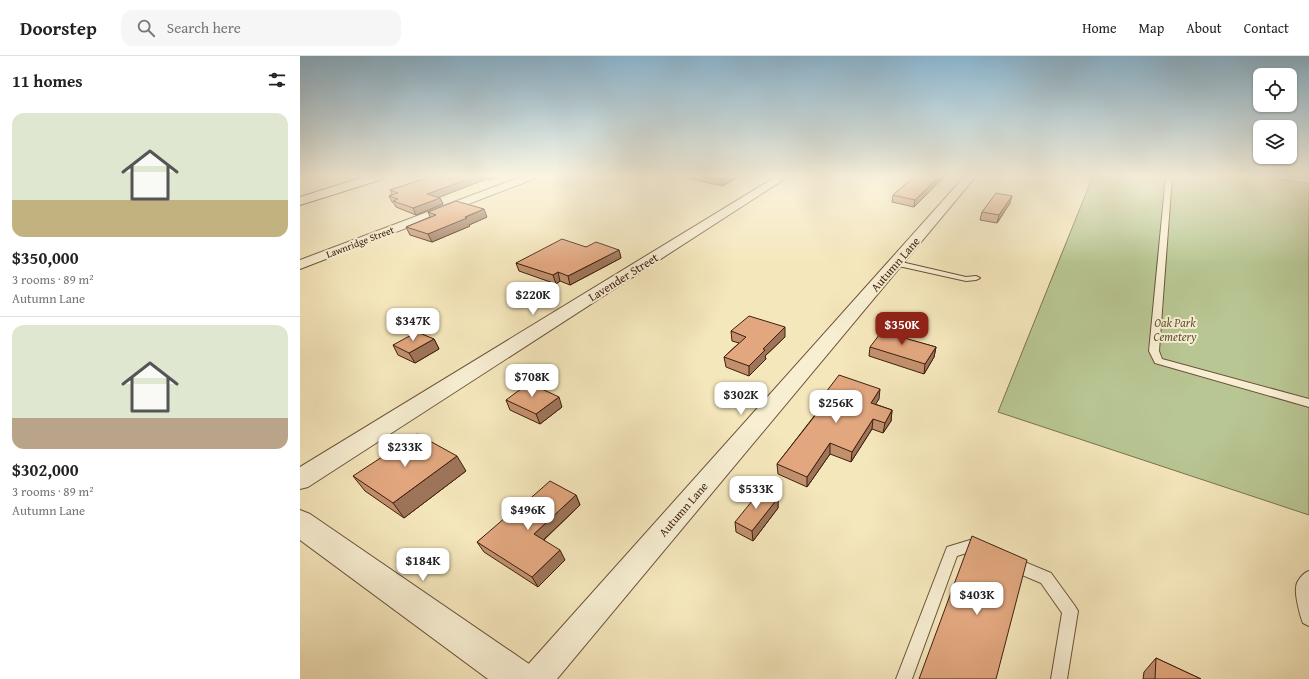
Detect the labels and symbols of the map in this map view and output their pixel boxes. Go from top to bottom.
street label: Lawnridge Street [324,222,397,262]
street label: Autumn Lane [866,233,924,295]
street label: Lavender Street [585,248,662,305]
pin: $220K [505,282,561,316]
pin: $347K [385,308,441,342]
pin: $350K [874,312,930,346]
park label: Oak Park Cemetery [1153,314,1197,345]
pin: $708K [504,364,560,398]
pin: $302K [713,382,769,416]
pin: $256K [808,390,864,424]
pin: $233K [377,434,433,468]
pin: $533K [728,476,784,510]
street label: Autumn Lane [654,478,712,540]
pin: $496K [500,497,556,531]
pin: $184K [395,548,451,582]
pin: $403K [949,582,1005,616]

